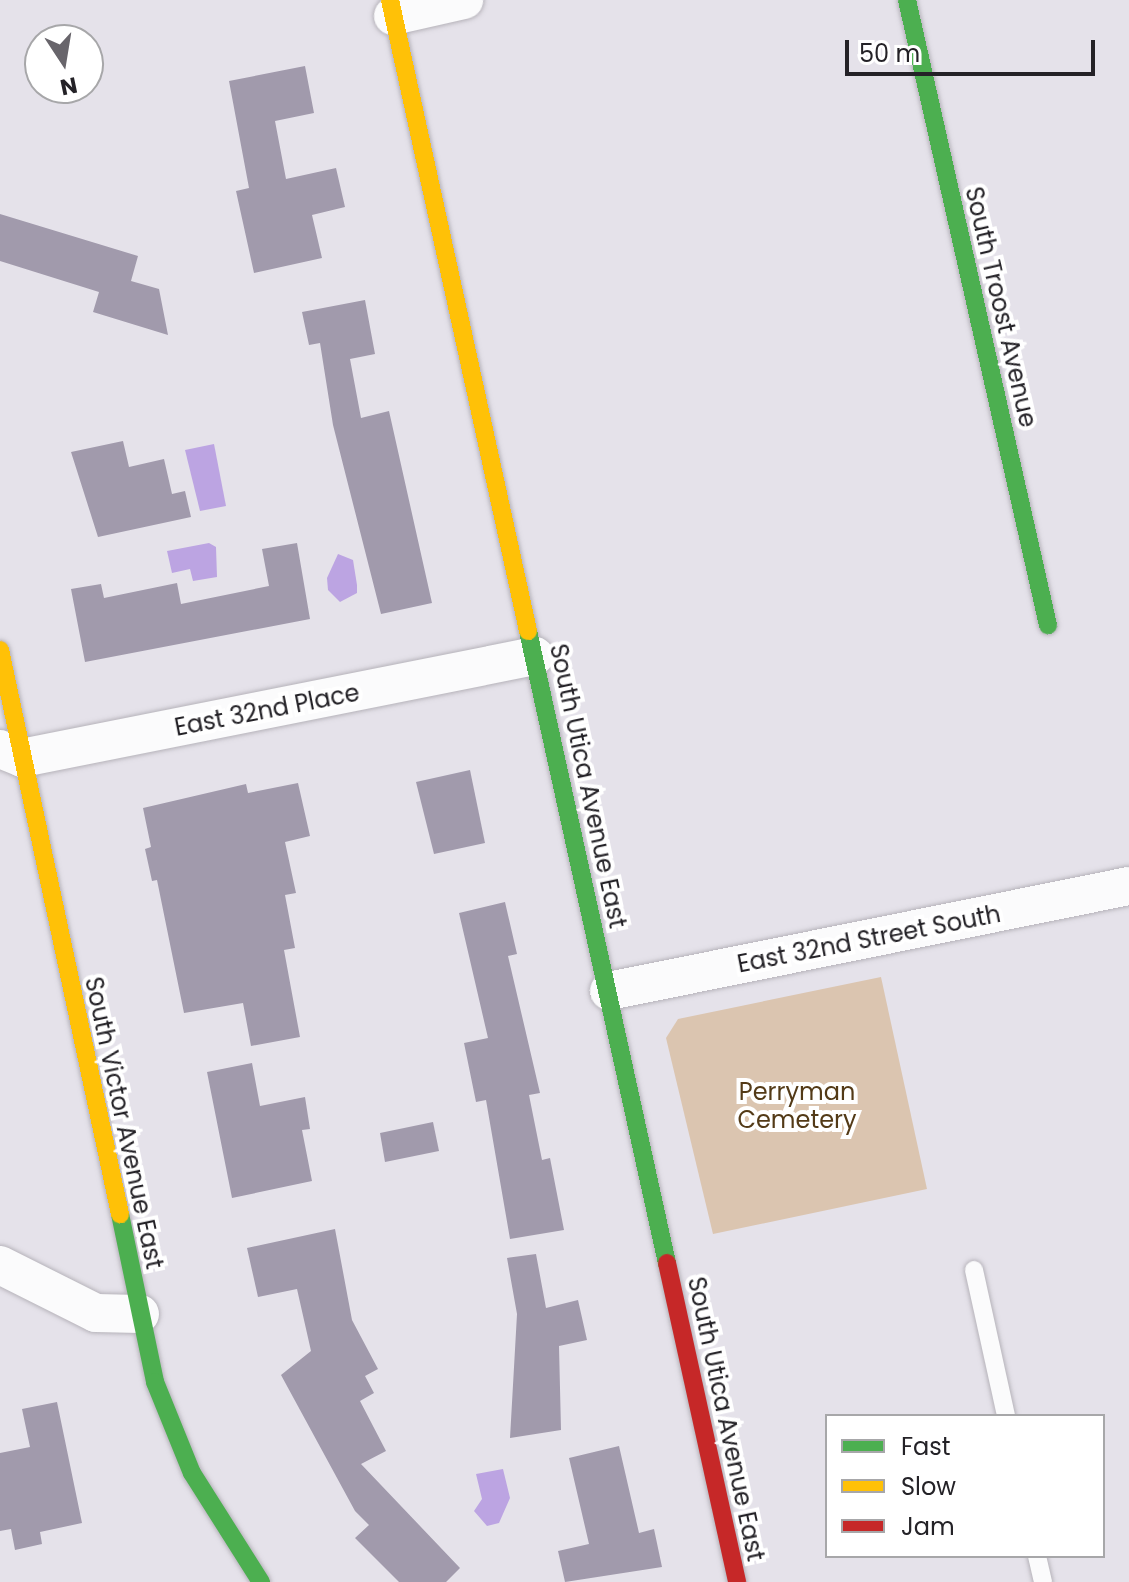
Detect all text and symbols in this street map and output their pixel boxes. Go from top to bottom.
north arrow [24,24,104,104]
scale bar [849,24,1099,74]
text: 50 m [859,37,920,70]
text: N [57,69,80,103]
street label: South Troost Avenue [959,184,1043,430]
street label: South Utica Avenue East [544,641,632,931]
street label: East 32nd Place [172,678,362,742]
street label: East 32nd Street South [735,899,1003,979]
street label: South Victor Avenue East [79,974,169,1272]
park label: Perryman Cemetery [737,1078,857,1134]
street label: South Utica Avenue East [682,1274,770,1564]
legend [825,1414,1105,1558]
text: Fast [901,1430,951,1463]
text: Slow [901,1470,956,1503]
text: Jam [901,1510,955,1543]

